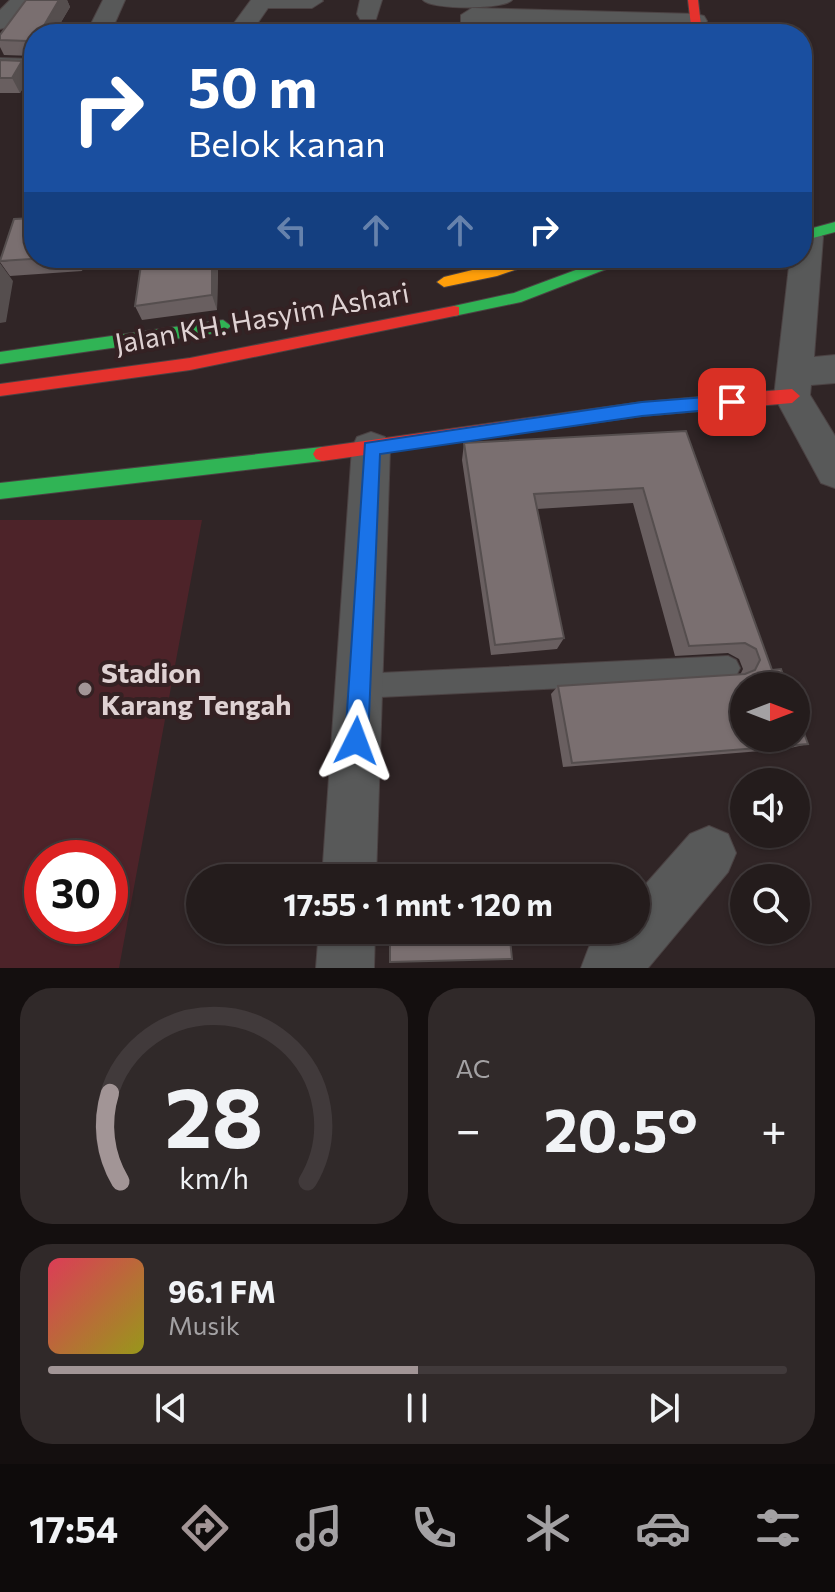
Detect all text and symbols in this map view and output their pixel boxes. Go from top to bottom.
text: 50 m [188,51,317,120]
icon: right [56,56,160,160]
text: Belok kanan [188,120,386,164]
icon: left [270,208,314,252]
icon: ahead [354,208,398,252]
icon: ahead [438,208,482,252]
icon: right [522,208,566,252]
street label: Jalan KH. Hasyim Ashari [112,274,412,360]
pin [698,368,766,436]
icon: arrive [710,380,754,424]
place label: Stadion Karang Tengah [101,655,291,721]
north arrow [730,672,810,752]
map controls [730,672,810,944]
marker: Stadion Karang Tengah [76,680,94,698]
position arrow [314,699,398,783]
button: sound [730,768,810,848]
speed limit sign: 30 [24,840,128,944]
button: search [730,864,810,944]
text: 17:55 · 1 mnt · 120 m [283,885,553,922]
text: AC [456,1052,490,1083]
text: 28 [165,1063,263,1165]
text: 20.5° [544,1091,698,1164]
text: − [456,1101,481,1155]
text: + [761,1101,787,1155]
text: km/h [179,1160,249,1195]
text: 96.1 FM [168,1272,276,1309]
text: Musik [168,1309,240,1340]
icon: previous [149,1386,193,1430]
icon: pause [395,1386,439,1430]
icon: next [642,1386,686,1430]
icon: directions [177,1500,233,1556]
icon: music [291,1500,347,1556]
icon: phone [406,1500,462,1556]
icon: climate [520,1500,576,1556]
icon: car [635,1500,691,1556]
icon: filters [750,1500,806,1556]
text: 17:54 [29,1506,118,1550]

